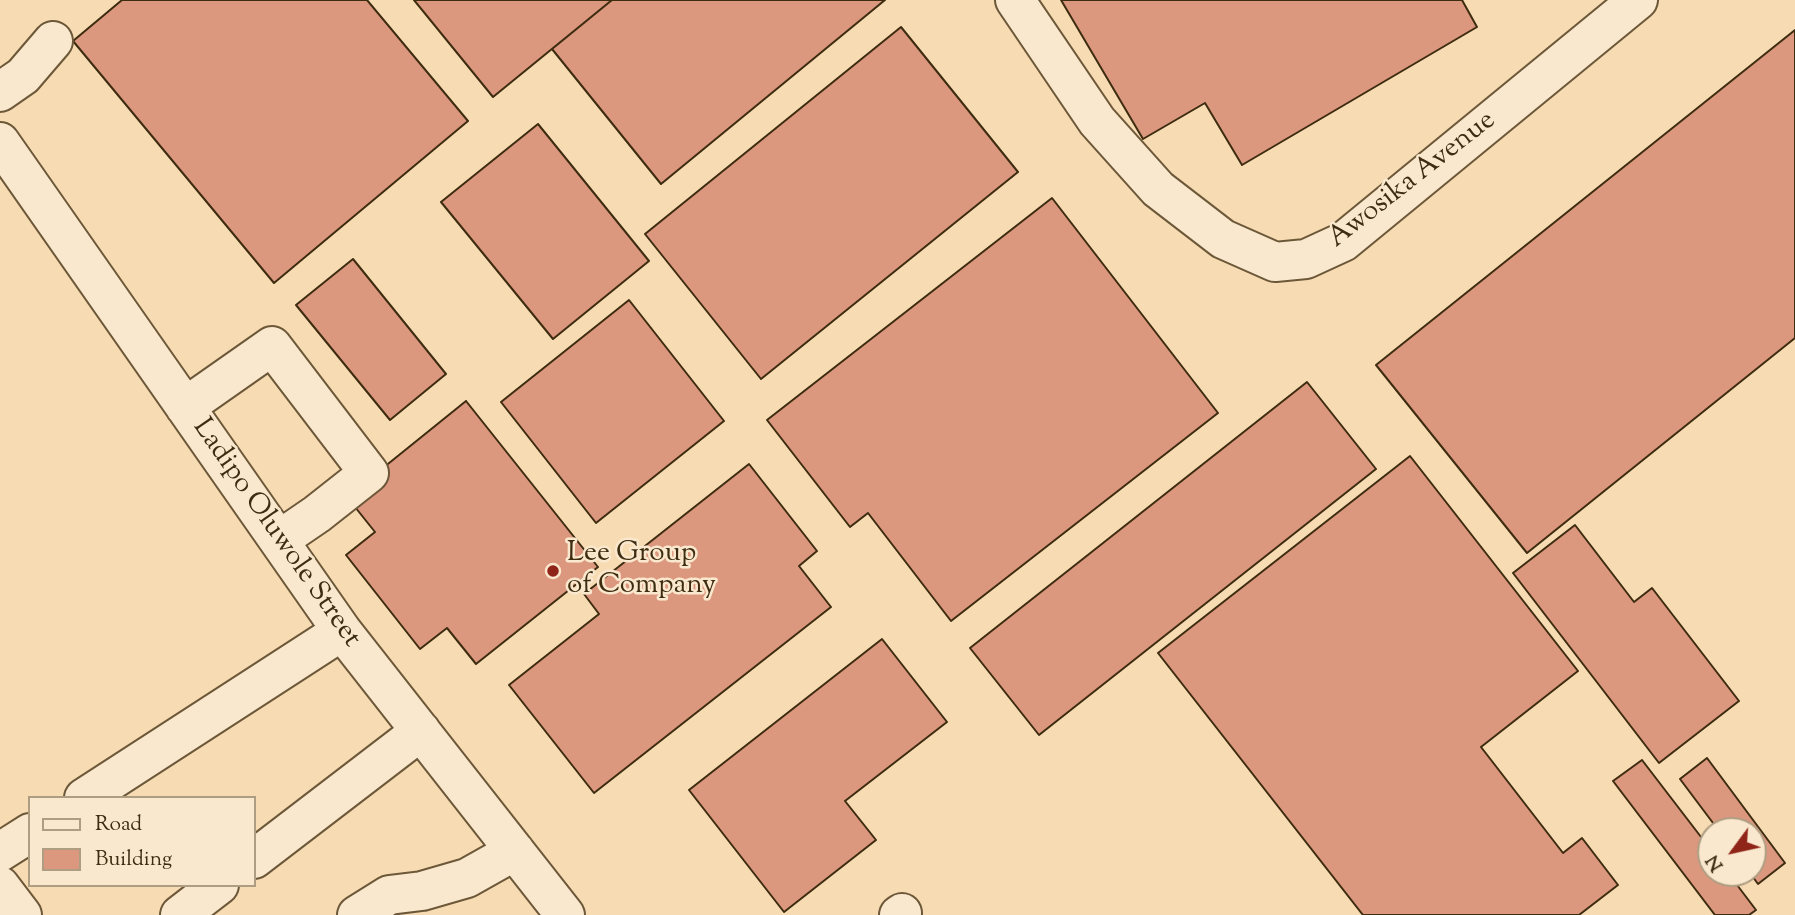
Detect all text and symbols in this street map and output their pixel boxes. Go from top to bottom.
street label: Awosika Avenue [1323,105,1503,257]
street label: Ladipo Oluwole Street [183,413,367,655]
place label: Lee Group of Company [567,538,716,604]
marker: Lee Group of Company [545,563,561,579]
legend [28,796,256,887]
text: Road [95,810,142,840]
north arrow [1697,817,1767,887]
text: Building [95,845,172,875]
text: N [1700,849,1731,876]

